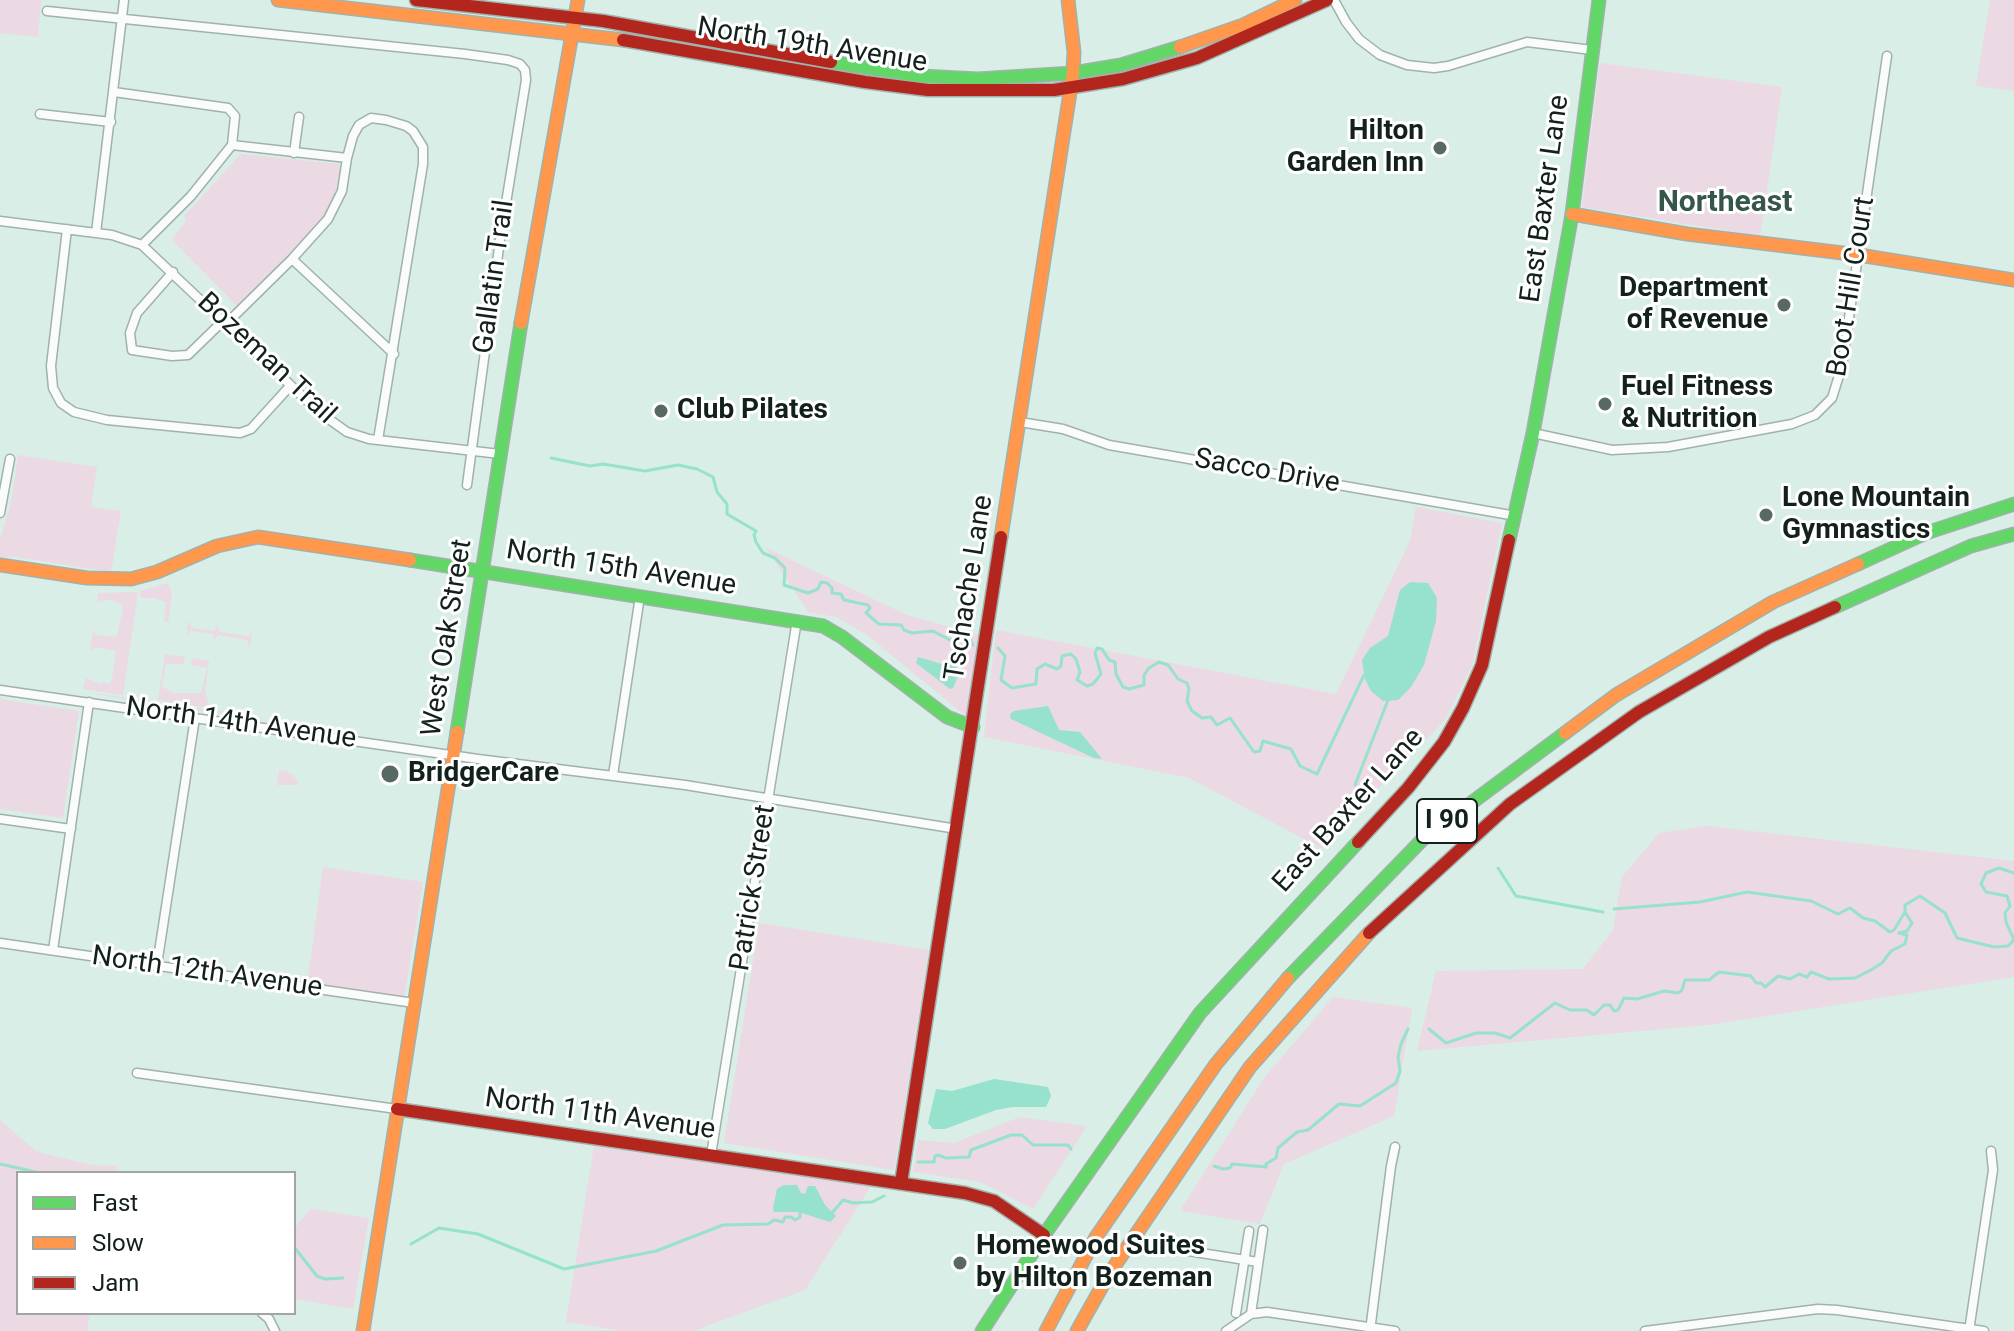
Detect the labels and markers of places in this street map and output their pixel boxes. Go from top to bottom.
place label: Hilton Garden Inn [1287,115,1424,181]
marker: Hilton Garden Inn [1431,139,1449,157]
place label: Department of Revenue [1619,272,1768,338]
marker: Department of Revenue [1775,296,1793,314]
place label: Fuel Fitness & Nutrition [1621,371,1773,437]
place label: Club Pilates [677,394,828,428]
marker: Fuel Fitness & Nutrition [1596,395,1614,413]
marker: Club Pilates [652,402,670,420]
place label: Lone Mountain Gymnastics [1782,482,1970,548]
marker: Lone Mountain Gymnastics [1757,506,1775,524]
place label: BridgerCare [408,757,559,791]
marker: BridgerCare [379,763,401,785]
place label: Homewood Suites by Hilton Bozeman [976,1230,1212,1296]
marker: Homewood Suites by Hilton Bozeman [951,1254,969,1272]

